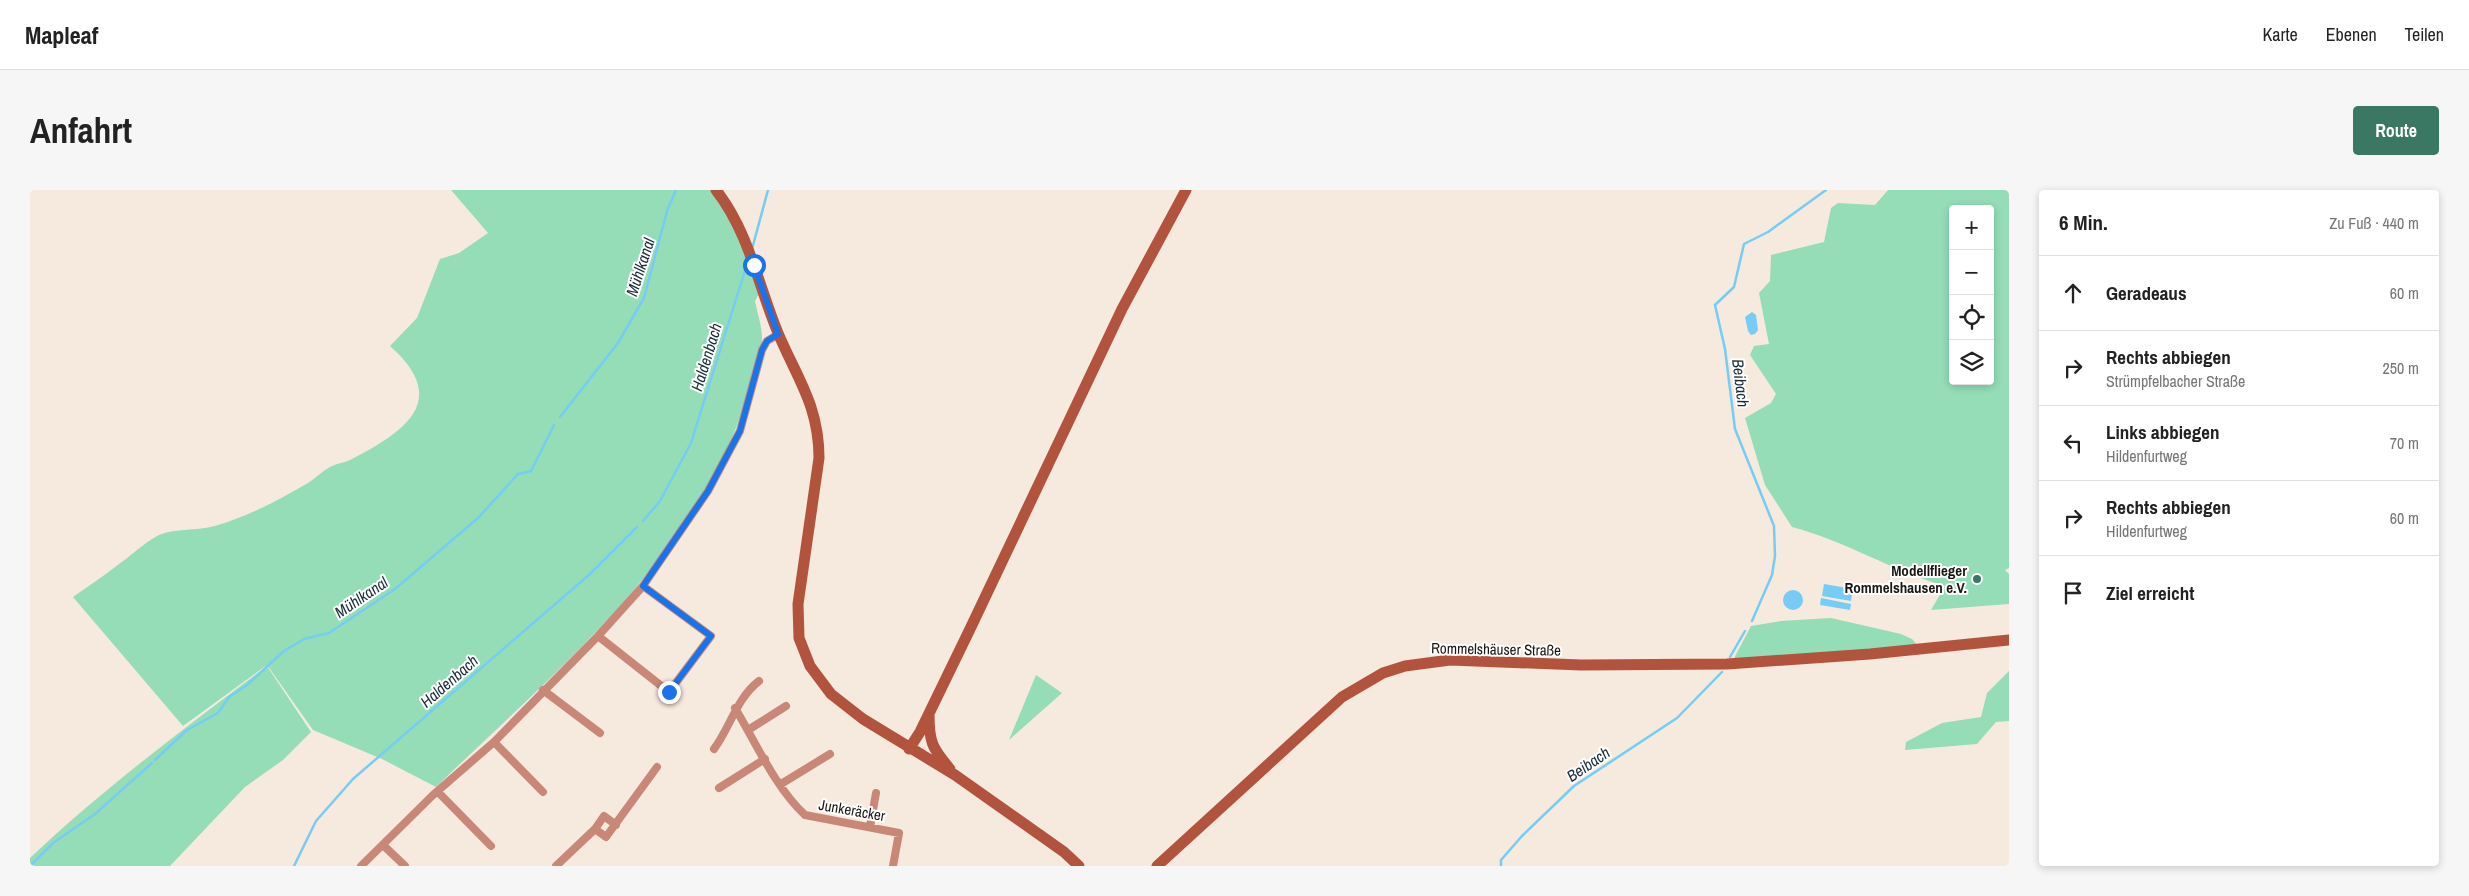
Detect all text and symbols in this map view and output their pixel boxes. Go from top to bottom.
text: Mapleaf [25,19,98,51]
text: Karte [2262,22,2298,47]
text: Ebenen [2326,22,2377,47]
text: Teilen [2405,22,2444,47]
button: Route [2353,106,2439,155]
text: Anfahrt [30,107,132,154]
map controls [1949,205,1994,385]
button: + [1949,205,1994,250]
text: 6 Min. [2059,208,2108,237]
text: Zu Fuß · 440 m [2329,212,2419,234]
water label: Mühlkanal [620,234,660,299]
button: − [1949,250,1994,295]
route start [743,254,766,277]
icon: ahead [2059,279,2087,307]
text: Geradeaus [2106,280,2187,306]
text: 60 m [2390,282,2419,304]
button: locate [1949,295,1994,340]
water label: Haldenbach [685,320,727,394]
button: layers [1949,340,1994,385]
text: Rechts abbiegen [2106,344,2231,370]
icon: right [2059,354,2087,382]
text: 250 m [2383,357,2419,379]
water label: Beibach [1727,358,1755,408]
text: Strümpfelbacher Straße [2106,370,2245,392]
text: Links abbiegen [2106,419,2219,445]
icon: left [2059,429,2087,457]
text: 70 m [2390,432,2419,454]
text: Hildenfurtweg [2106,445,2187,467]
text: Rechts abbiegen [2106,494,2231,520]
icon: right [2059,504,2087,532]
text: 60 m [2390,507,2419,529]
text: Hildenfurtweg [2106,520,2187,542]
place label: Modellflieger Rommelshausen e.V. [1844,560,1967,598]
water label: Mühlkanal [330,571,393,623]
marker: Modellflieger Rommelshausen e.V. [1971,573,1983,585]
icon: arrive [2059,579,2087,607]
text: Ziel erreicht [2106,580,2194,606]
street label: Rommelshäuser Straße [1431,637,1561,661]
water label: Haldenbach [415,650,483,712]
route end [658,681,681,704]
water label: Beibach [1562,741,1614,787]
street label: Junkeräcker [817,794,887,826]

